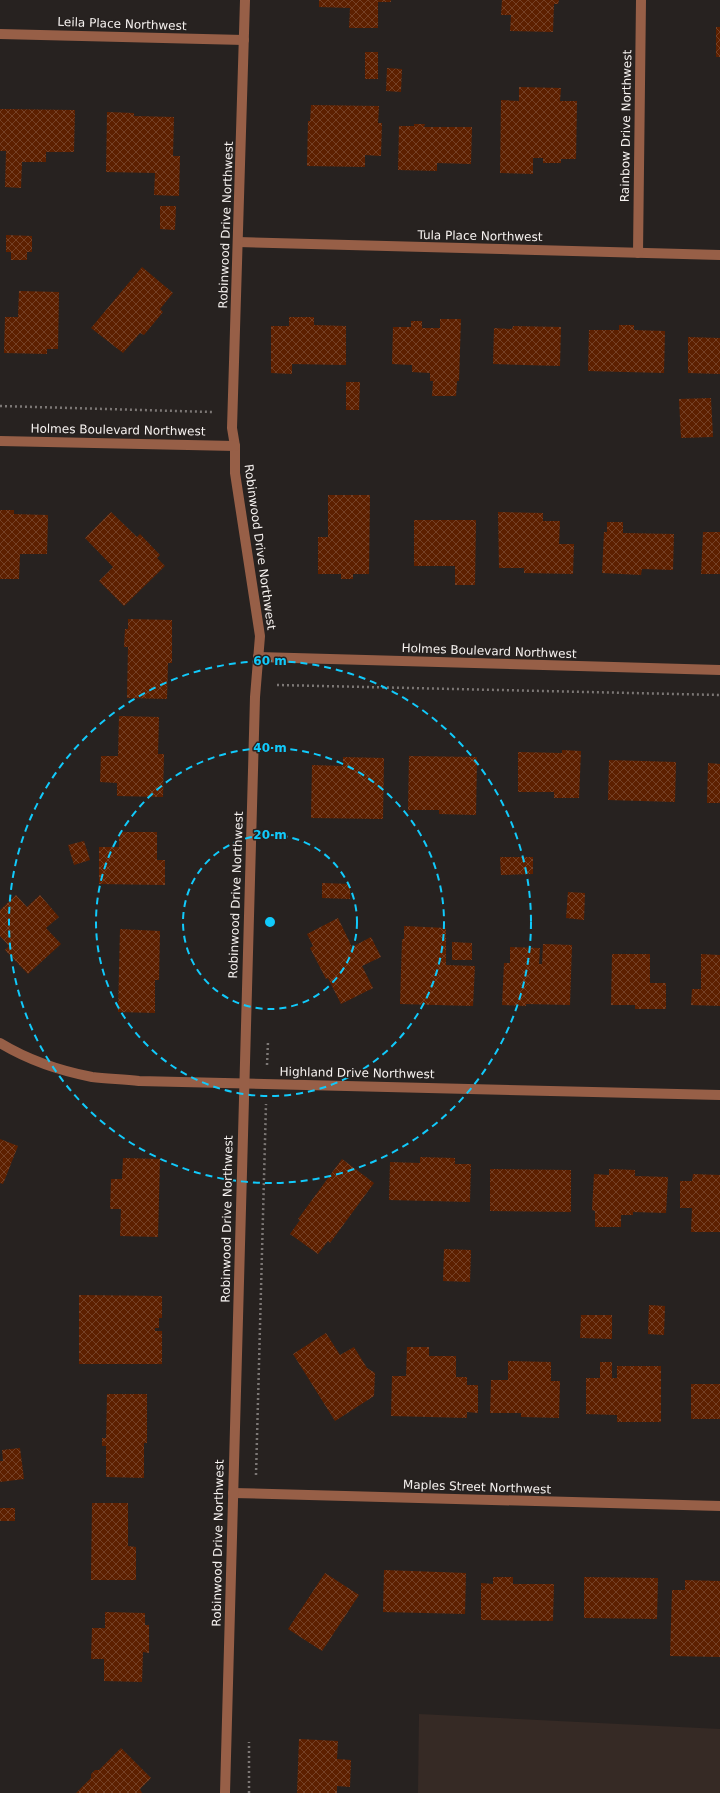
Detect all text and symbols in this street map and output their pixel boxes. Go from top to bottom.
street label: Leila Place Northwest [57,15,187,33]
street label: Rainbow Drive Northwest [618,49,634,202]
street label: Robinwood Drive Northwest [216,141,236,309]
street label: Tula Place Northwest [416,228,543,244]
street label: Holmes Boulevard Northwest [30,421,206,439]
street label: Robinwood Drive Northwest [241,463,279,631]
street label: Holmes Boulevard Northwest [401,641,577,661]
text: 60 m [253,654,287,668]
text: 40 m [253,741,287,755]
street label: Robinwood Drive Northwest [226,811,246,979]
text: 20 m [253,828,287,842]
centre of rings [263,915,277,929]
street label: Highland Drive Northwest [279,1065,435,1081]
street label: Robinwood Drive Northwest [219,1135,235,1303]
street label: Robinwood Drive Northwest [210,1459,226,1627]
street label: Maples Street Northwest [403,1477,552,1497]

